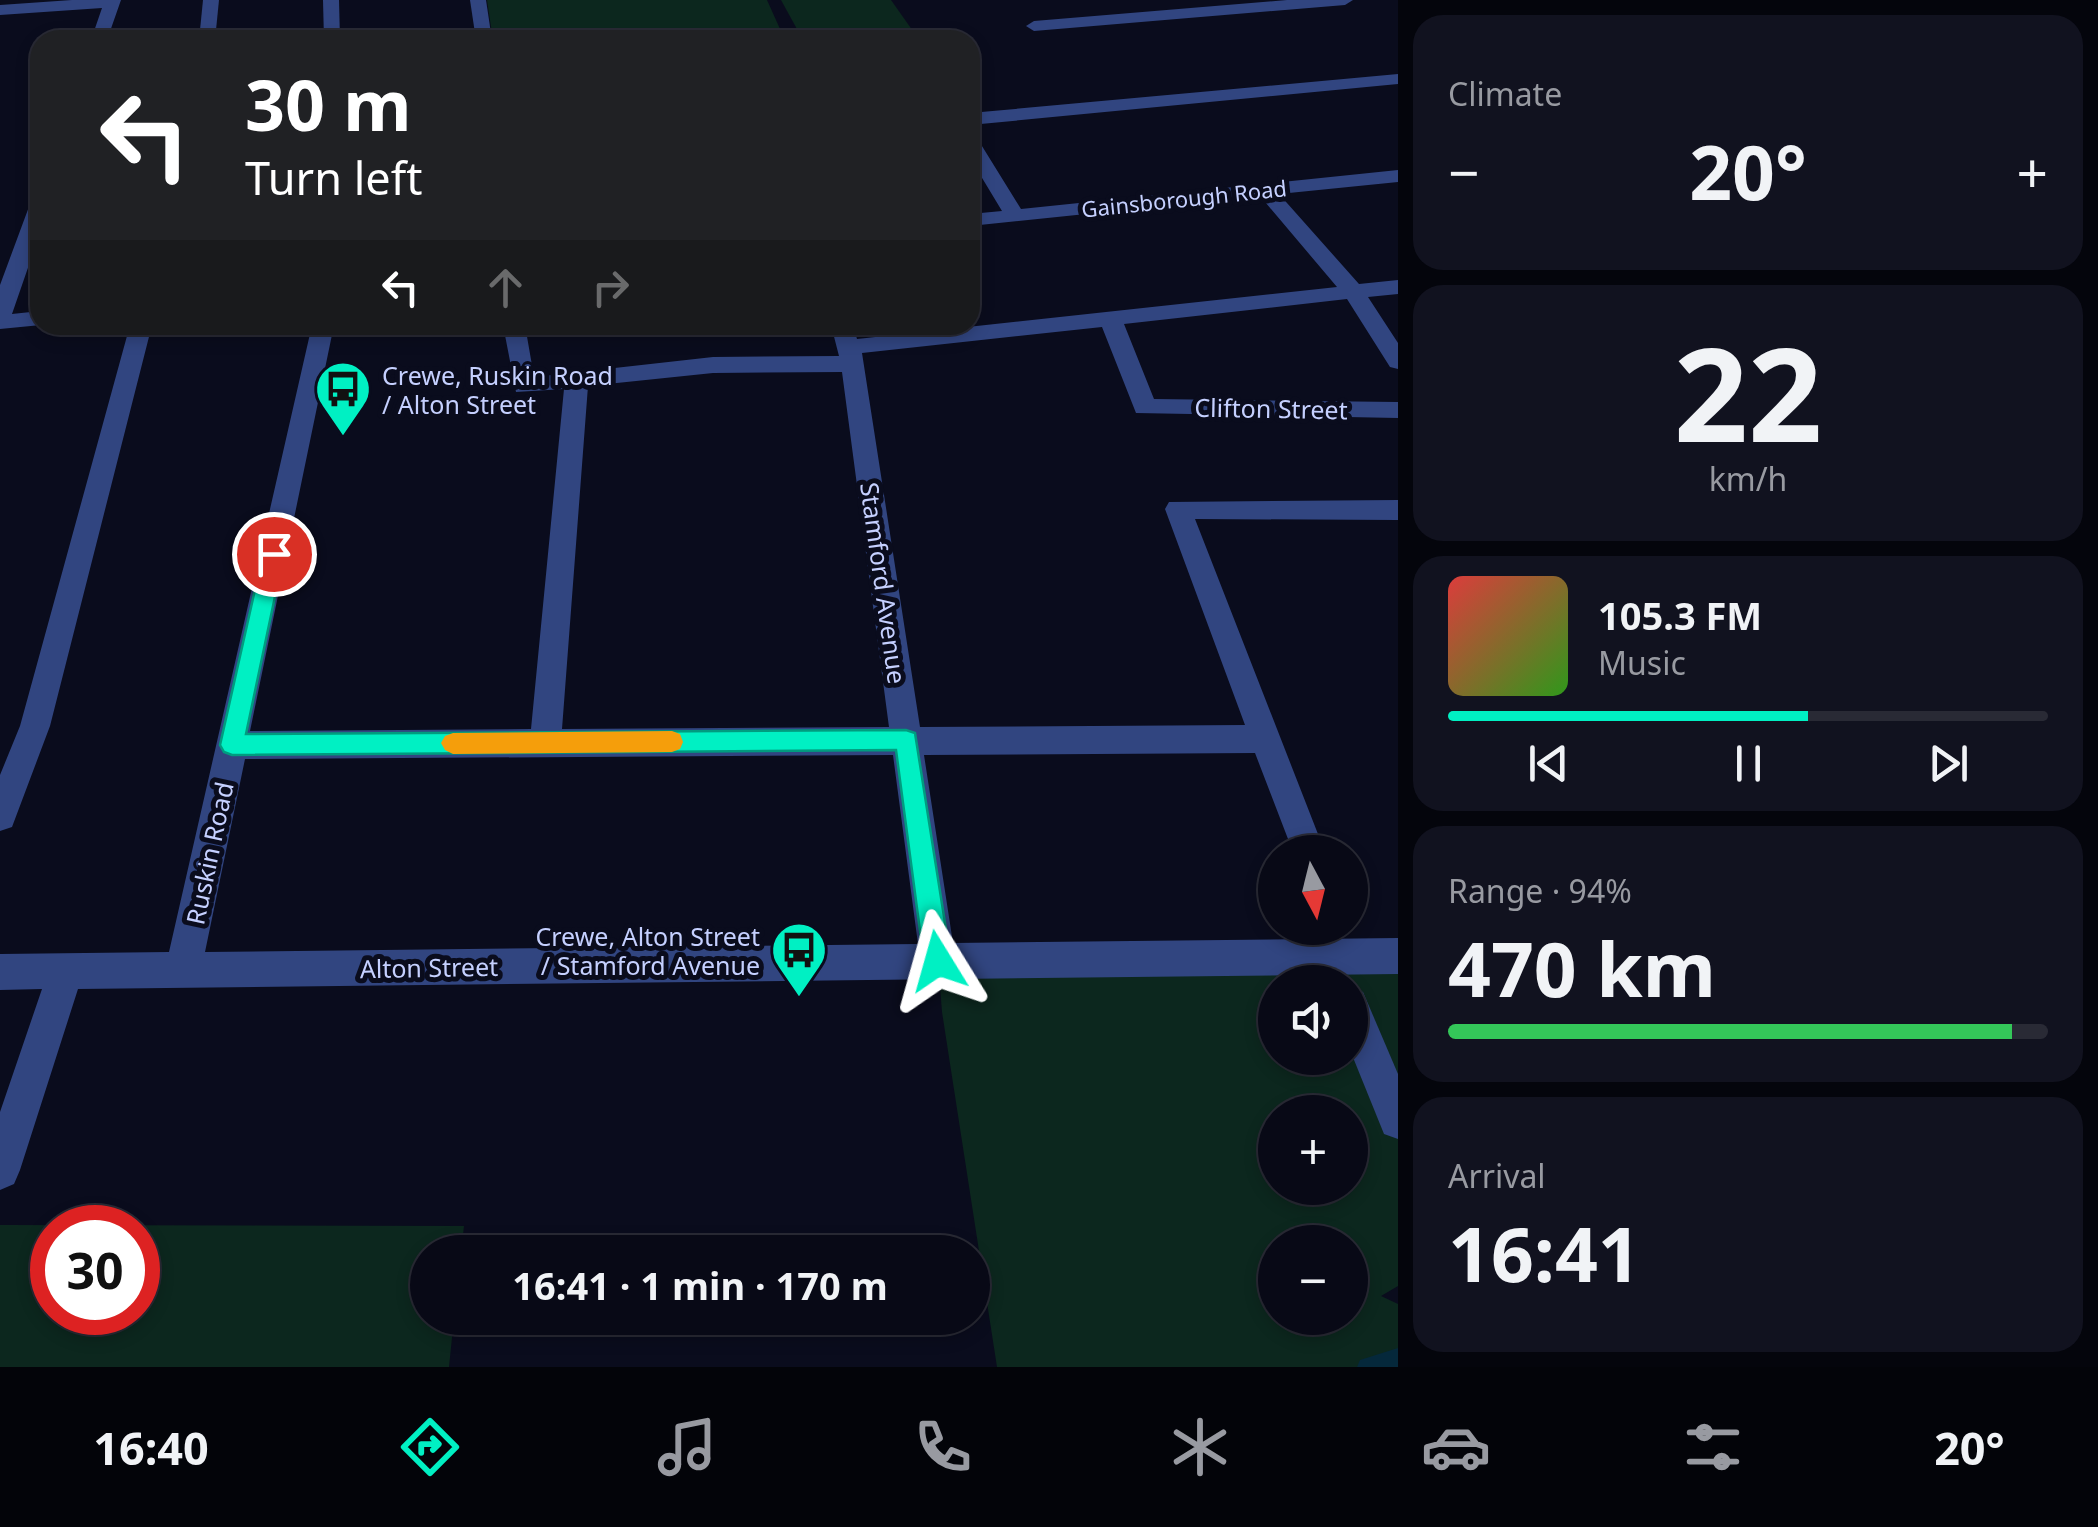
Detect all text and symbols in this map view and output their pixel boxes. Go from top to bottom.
text: 30 m [245,56,412,152]
icon: left [80,70,210,200]
text: Climate [1448,72,1562,115]
text: 20° [1689,120,1807,222]
text: − [1448,134,1479,209]
text: + [2017,134,2048,209]
text: Turn left [245,147,422,208]
street label: Gainsborough Road [1080,172,1288,224]
icon: left [373,260,428,315]
icon: ahead [478,260,533,315]
icon: right [583,260,638,315]
text: 22 [1674,303,1822,480]
place label: Crewe, Ruskin Road / Alton Street [382,358,613,421]
bus stop icon: Crewe, Ruskin Road / Alton Street [313,359,373,438]
street label: Clifton Street [1194,390,1348,426]
text: km/h [1709,457,1787,500]
street label: Stamford Avenue [853,480,915,686]
pin [232,512,317,597]
icon: arrive [247,527,302,582]
text: 105.3 FM [1598,589,1762,641]
text: Music [1598,641,1686,684]
icon: previous [1521,736,1576,791]
icon: pause [1721,736,1776,791]
icon: next [1921,736,1976,791]
street label: Ruskin Road [177,779,241,927]
north arrow [1258,835,1368,945]
map controls [1258,835,1368,1335]
text: Range · 94% [1448,869,1632,912]
position arrow [886,909,990,1013]
text: 470 km [1448,917,1716,1019]
place label: Crewe, Alton Street / Stamford Avenue [535,919,760,982]
bus stop icon: Crewe, Alton Street / Stamford Avenue [769,920,829,999]
street label: Alton Street [360,949,498,985]
button: sound [1258,965,1368,1075]
button: + [1258,1095,1368,1205]
text: Arrival [1448,1154,1546,1197]
text: 16:41 [1448,1202,1641,1304]
speed limit sign: 30 [30,1205,160,1335]
button: − [1258,1225,1368,1335]
text: 16:41 · 1 min · 170 m [512,1259,888,1311]
icon: directions [395,1412,465,1482]
icon: music [652,1412,722,1482]
icon: phone [908,1412,978,1482]
icon: climate [1165,1412,1235,1482]
icon: car [1421,1412,1491,1482]
icon: filters [1678,1412,1748,1482]
text: 16:40 [93,1417,209,1478]
text: 20° [1934,1417,2005,1478]

